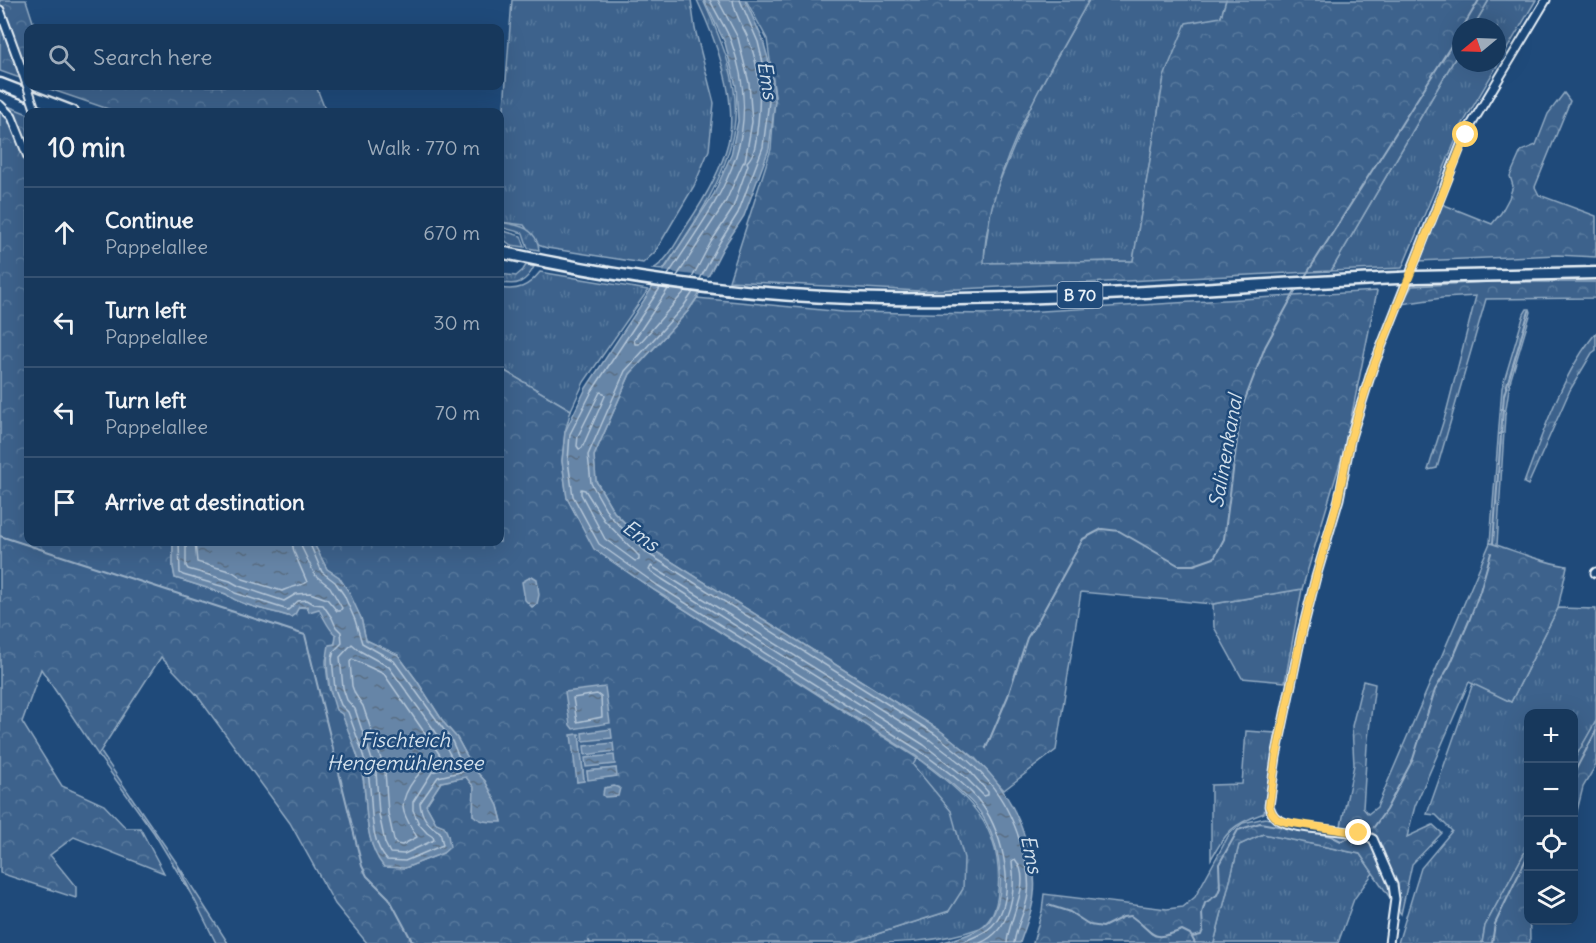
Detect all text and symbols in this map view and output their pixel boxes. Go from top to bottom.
north arrow [1452,18,1506,72]
search box [24,24,504,90]
icon: search [45,41,78,74]
text: Search here [93,43,212,71]
water label: Ems [753,59,784,103]
route start [1452,121,1478,147]
text: 10 min [48,131,125,164]
text: Walk · 770 m [367,135,480,160]
text: Continue [105,206,194,234]
icon: ahead [48,216,81,249]
text: 670 m [423,220,480,245]
text: Pappelallee [105,234,208,259]
road number: B 70 [1058,282,1102,308]
text: Turn left [105,296,186,324]
icon: left [48,306,81,339]
text: 30 m [433,310,480,335]
text: Pappelallee [105,324,208,349]
text: Turn left [105,386,186,414]
water label: Salinenkanal [1203,390,1248,510]
icon: left [48,396,81,429]
text: 70 m [435,400,480,425]
text: Pappelallee [105,414,208,439]
icon: arrive [48,486,81,519]
text: Arrive at destination [105,488,305,516]
water label: Ems [618,514,665,557]
map controls [1524,709,1578,925]
button: + [1524,709,1578,763]
water label: Fischteich Hengemühlensee [327,727,485,775]
button: − [1524,763,1578,817]
button: locate [1524,817,1578,871]
route end [1345,819,1371,845]
water label: Ems [1016,833,1049,877]
button: layers [1524,871,1578,925]

